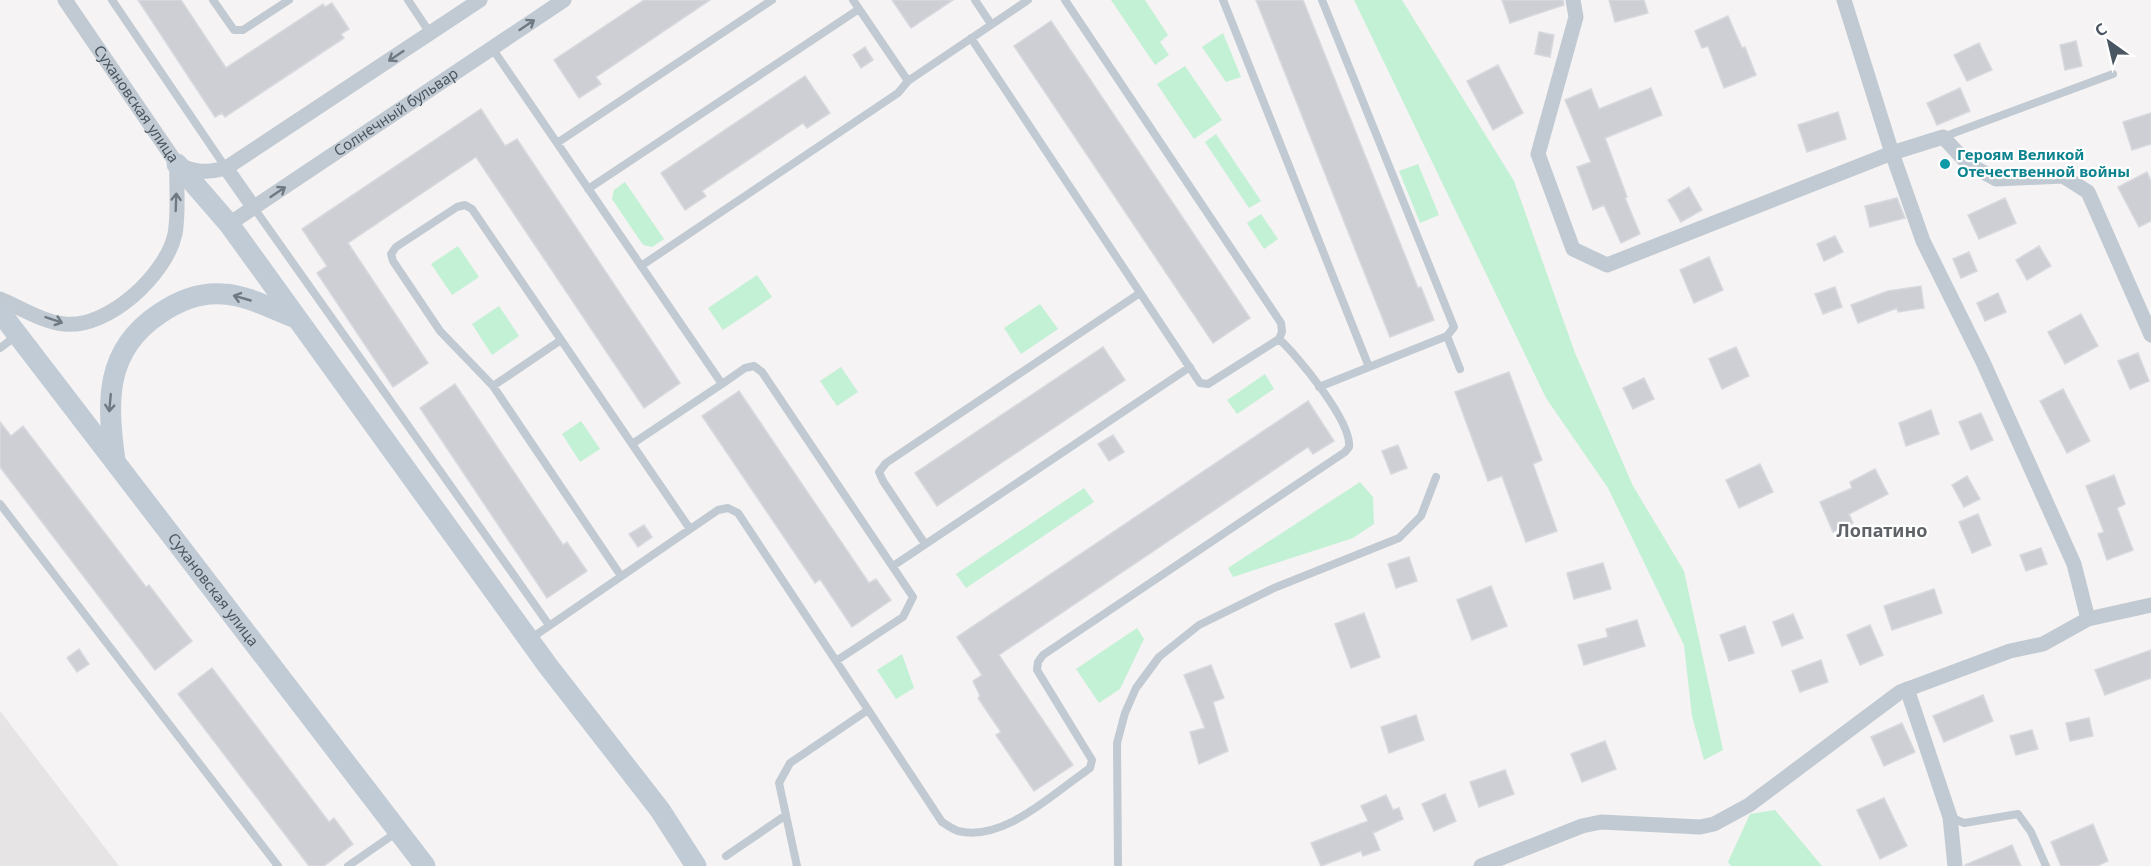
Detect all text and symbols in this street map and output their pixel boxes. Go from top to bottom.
north arrow [2079,12,2139,72]
text: С [2090,18,2111,42]
one-way arrow [518,19,535,31]
street label: Сухановская улица [90,41,184,166]
one-way arrow [388,50,405,62]
street label: Солнечный бульвар [329,63,462,160]
place label: Героям Великой Отечественной войны [1957,144,2130,181]
marker: Героям Великой Отечественной войны [1938,157,1952,171]
one-way arrow [269,186,286,198]
one-way arrow [170,192,181,212]
one-way arrow [232,292,251,303]
one-way arrow [44,316,63,327]
one-way arrow [104,393,115,413]
district label: Лопатино [1837,518,1927,542]
street label: Сухановская улица [164,528,264,650]

